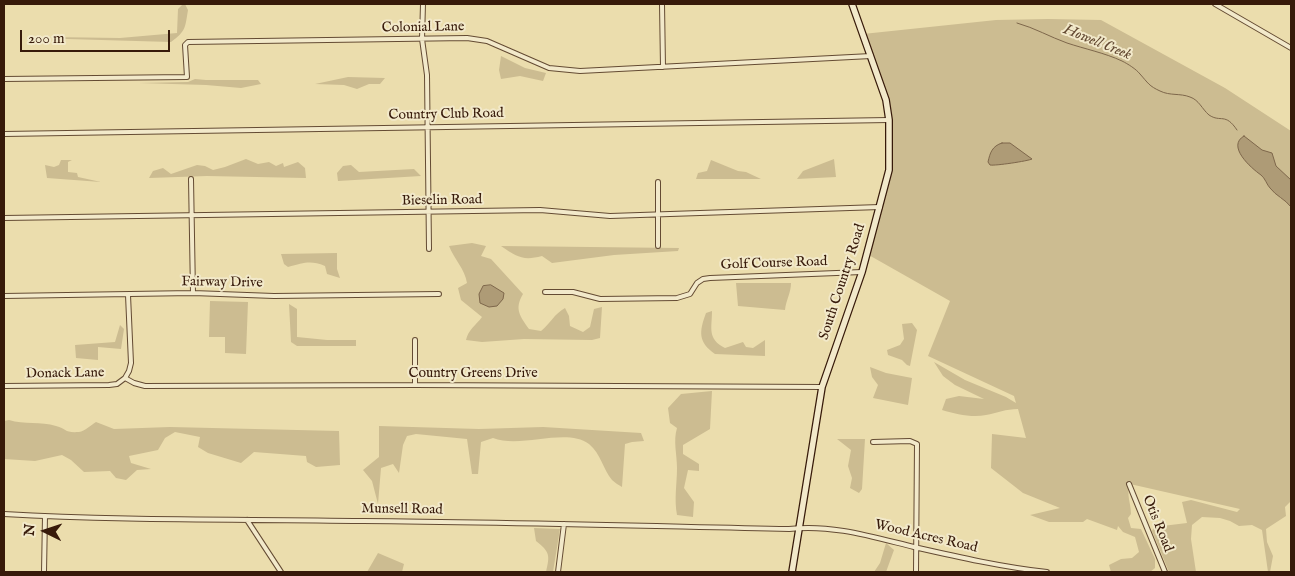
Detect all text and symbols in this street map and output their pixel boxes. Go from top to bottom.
street label: Colonial Lane [381,19,465,37]
scale bar [22,20,172,52]
water label: Howell Creek [1060,21,1134,65]
text: 200 m [28,29,65,48]
street label: Country Club Road [388,106,504,124]
street label: Bieselin Road [402,192,482,210]
street label: South Country Road [816,222,870,342]
street label: Golf Course Road [720,254,828,274]
street label: Fairway Drive [181,274,263,292]
street label: Donack Lane [26,365,104,383]
street label: Country Greens Drive [408,366,538,382]
street label: Otis Road [1138,493,1176,555]
street label: Munsell Road [361,501,443,519]
north arrow [20,506,70,556]
street label: Wood Acres Road [873,517,979,557]
text: N [21,523,39,537]

